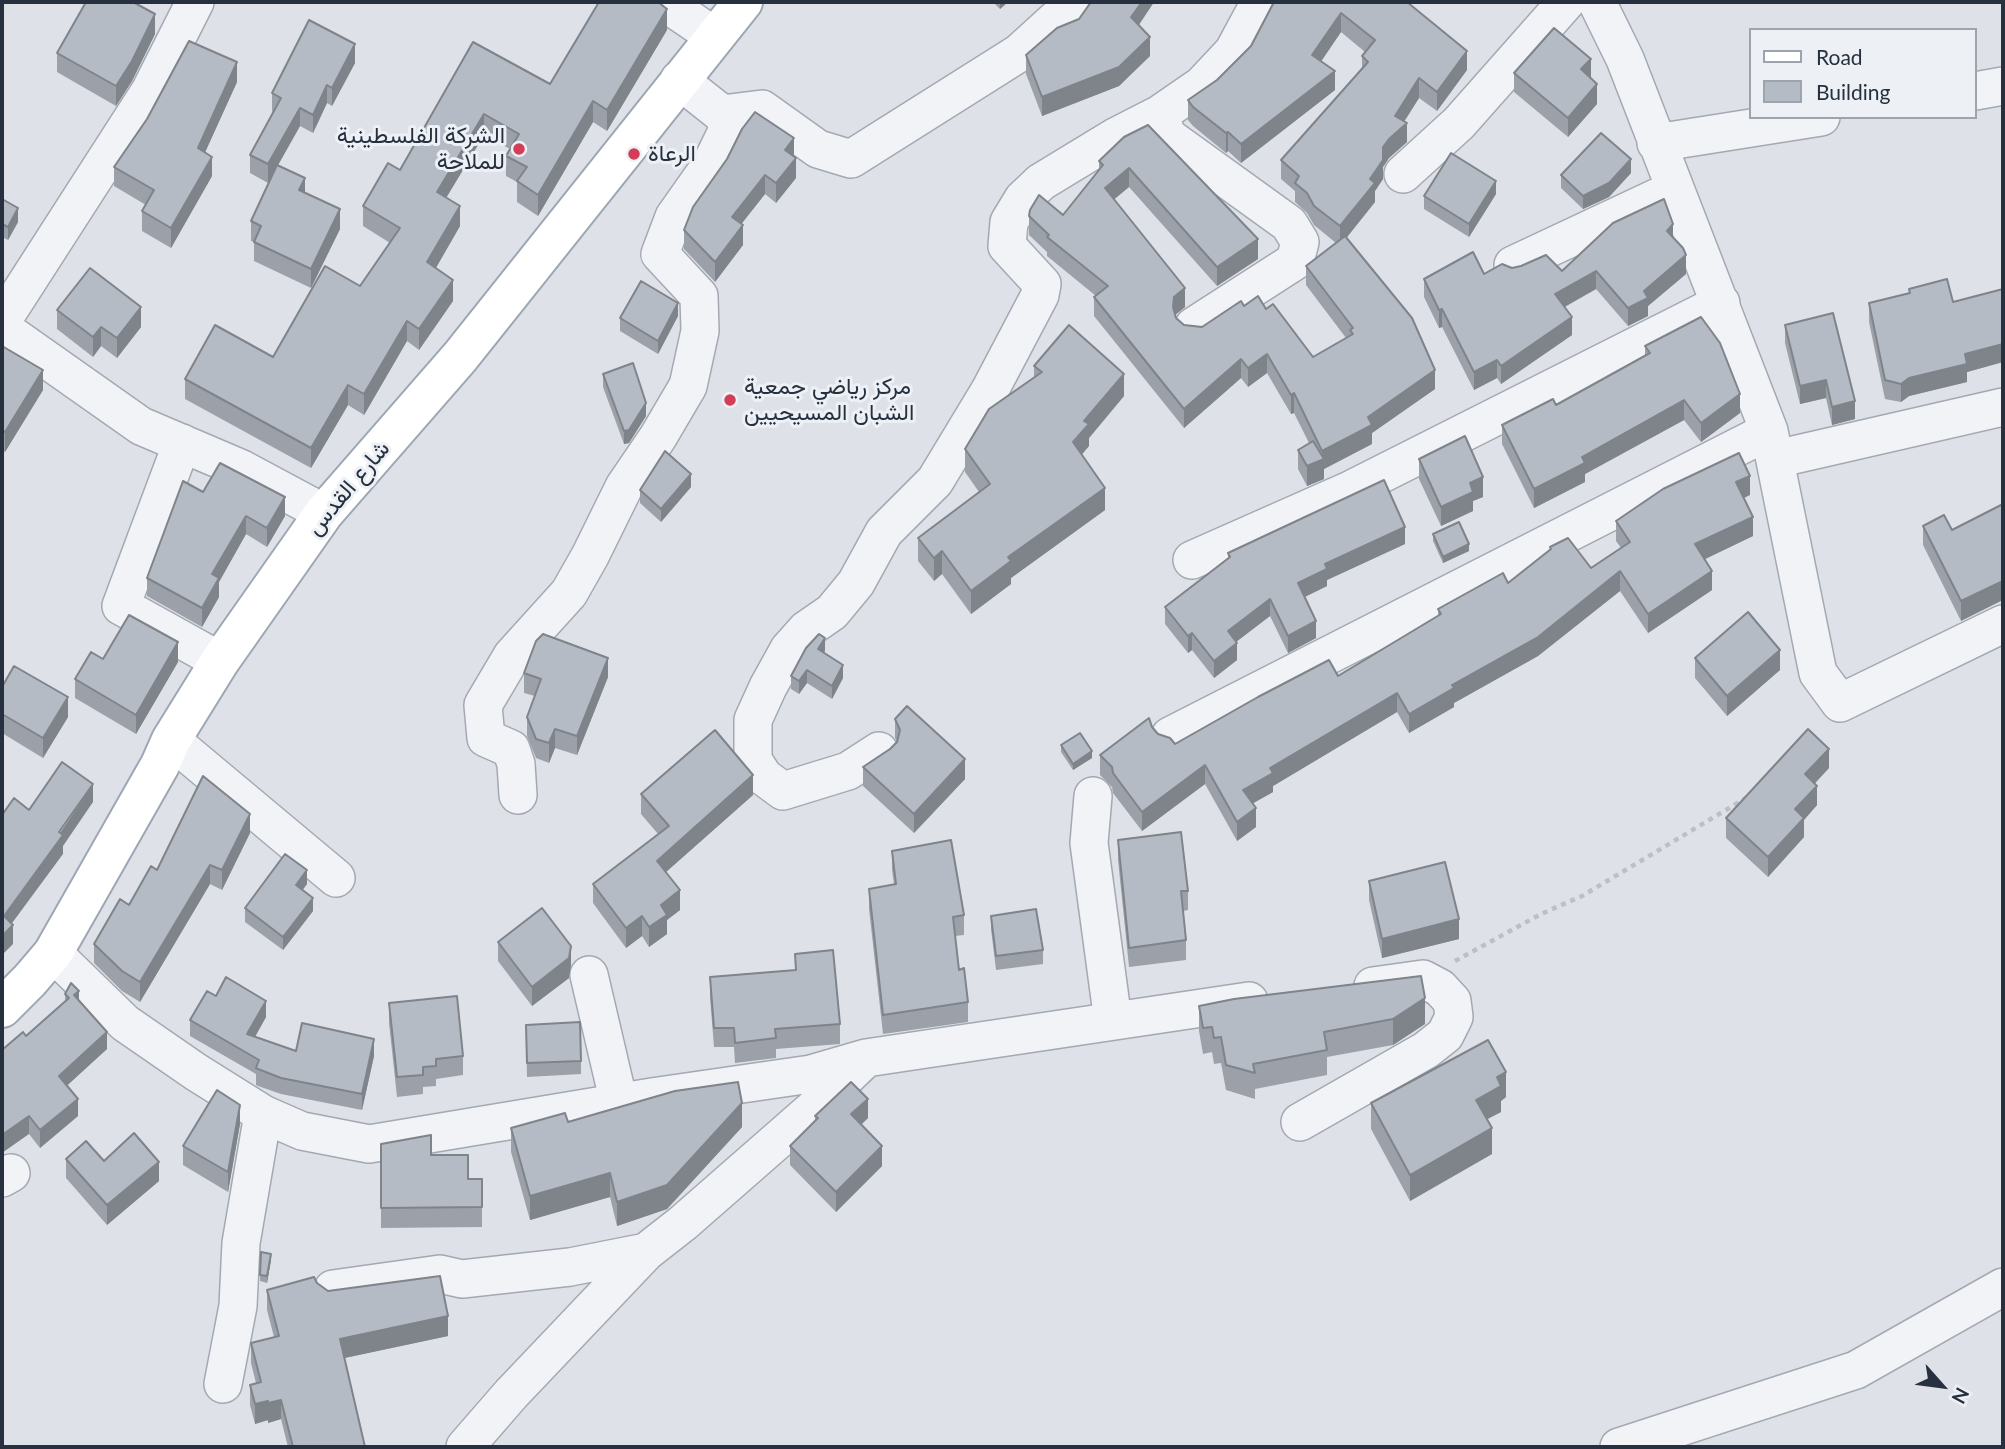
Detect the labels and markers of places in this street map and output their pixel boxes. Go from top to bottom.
place label: الشركة الفلسطينية للملاحة [337,122,505,176]
place label: الرعاة [648,140,696,168]
marker: الشركة الفلسطينية للملاحة [511,141,527,157]
marker: الرعاة [626,146,642,162]
place label: مركز رياضي جمعية الشبان المسيحيين [744,373,914,427]
marker: مركز رياضي جمعية الشبان المسيحيين [722,392,738,408]

